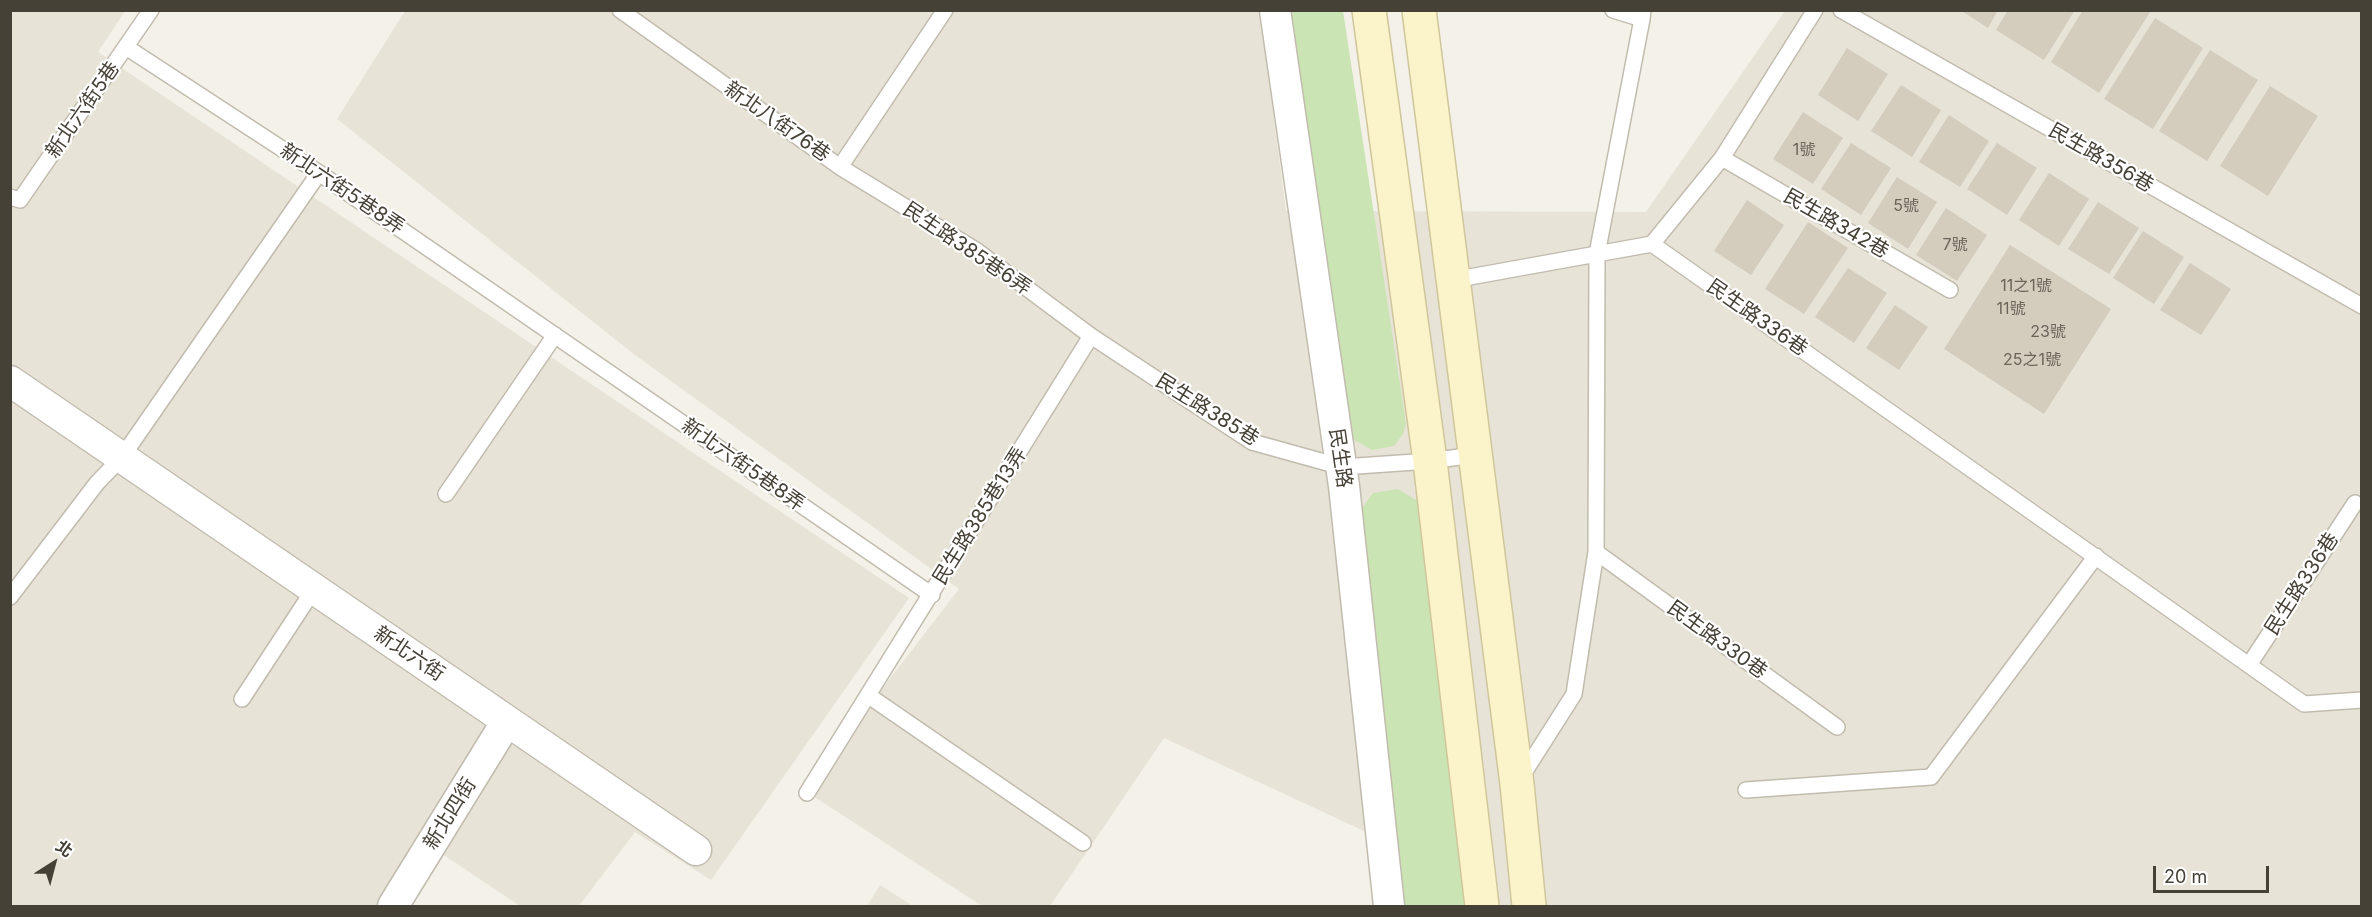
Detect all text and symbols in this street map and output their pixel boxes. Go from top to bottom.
street label: 新北六街5巷 [41,57,125,163]
street label: 新北八街76巷 [720,77,834,167]
street label: 民生路356巷 [2044,118,2158,198]
street label: 新北六街5巷8弄 [275,139,409,239]
house number: 1號 [1793,140,1815,160]
street label: 民生路342巷 [1779,184,1893,264]
house number: 5號 [1893,196,1919,216]
street label: 民生路385巷6弄 [898,197,1036,301]
house number: 7號 [1942,235,1968,255]
street label: 民生路336巷 [1702,275,1812,361]
house number: 11之1號 [2000,276,2052,296]
house number: 11號 [1996,299,2026,319]
house number: 23號 [2030,322,2066,342]
house number: 25之1號 [2003,350,2061,370]
street label: 民生路385巷 [1151,369,1263,451]
street label: 新北六街5巷8弄 [677,414,809,516]
street label: 民生路 [1324,427,1356,489]
street label: 民生路385巷13弄 [928,443,1032,589]
street label: 民生路336巷 [2260,528,2344,640]
street label: 民生路330巷 [1662,596,1772,684]
street label: 新北六街 [369,622,449,686]
street label: 新北四街 [419,774,481,854]
north arrow [24,833,84,893]
text: 北 [52,836,77,861]
scale bar [2156,854,2272,892]
text: 20 m [2164,866,2207,887]

